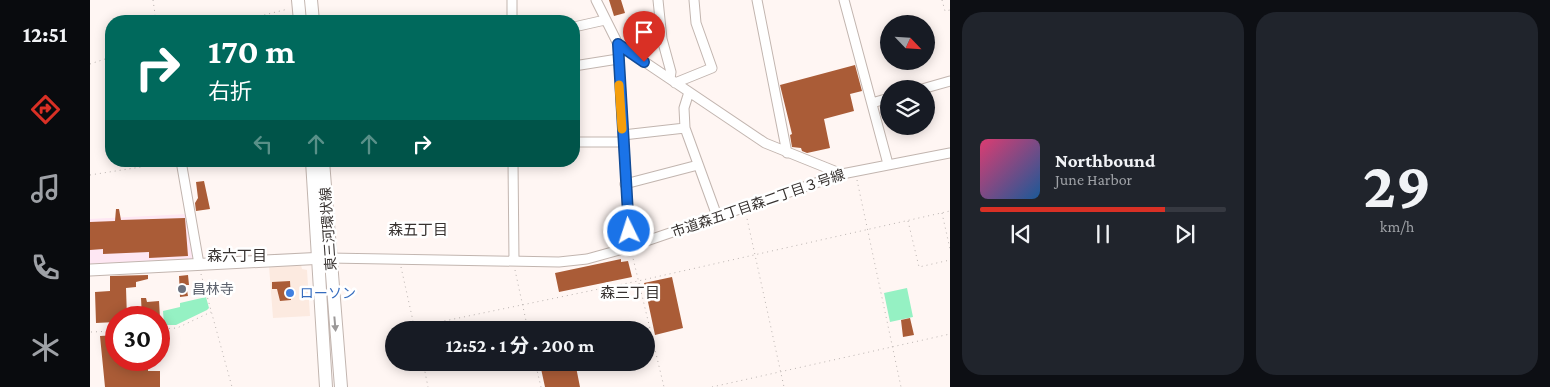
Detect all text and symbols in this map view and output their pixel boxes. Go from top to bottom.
pin [623,11,665,62]
north arrow [880,15,935,70]
map controls [880,15,935,135]
icon: arrive [630,18,658,46]
text: 12:51 [23,22,67,47]
text: 170 m [208,32,295,71]
icon: right [125,35,190,100]
text: 右折 [208,79,252,104]
button: layers [880,80,935,135]
icon: directions [28,92,63,127]
icon: left [249,130,277,158]
icon: ahead [302,130,330,158]
icon: ahead [355,130,383,158]
icon: right [408,130,436,158]
text: 29 [1363,149,1431,221]
text: Northbound [1055,150,1155,171]
street label: 市道森五丁目森二丁目３号線 [669,166,847,240]
icon: music [28,171,63,206]
text: June Harbor [1055,171,1132,188]
street label: 東三河環状線 [317,187,339,271]
position arrow [602,204,654,256]
text: km/h [1380,218,1414,235]
icon: previous [1007,220,1035,248]
icon: pause [1089,220,1117,248]
icon: next [1171,220,1199,248]
district label: 森五丁目 [388,222,448,238]
district label: 森六丁目 [207,248,267,264]
icon: phone [28,250,63,285]
place label: 昌林寺 [192,281,234,297]
marker: 昌林寺 [176,283,188,295]
place label: ローソン [300,285,356,301]
district label: 森三丁目 [600,285,660,301]
marker: ローソン [284,287,296,299]
speed limit sign: 30 [105,306,170,371]
one-way arrow [331,316,339,332]
icon: climate [28,330,63,365]
text: 12:52 · 1 分 · 200 m [446,335,594,356]

